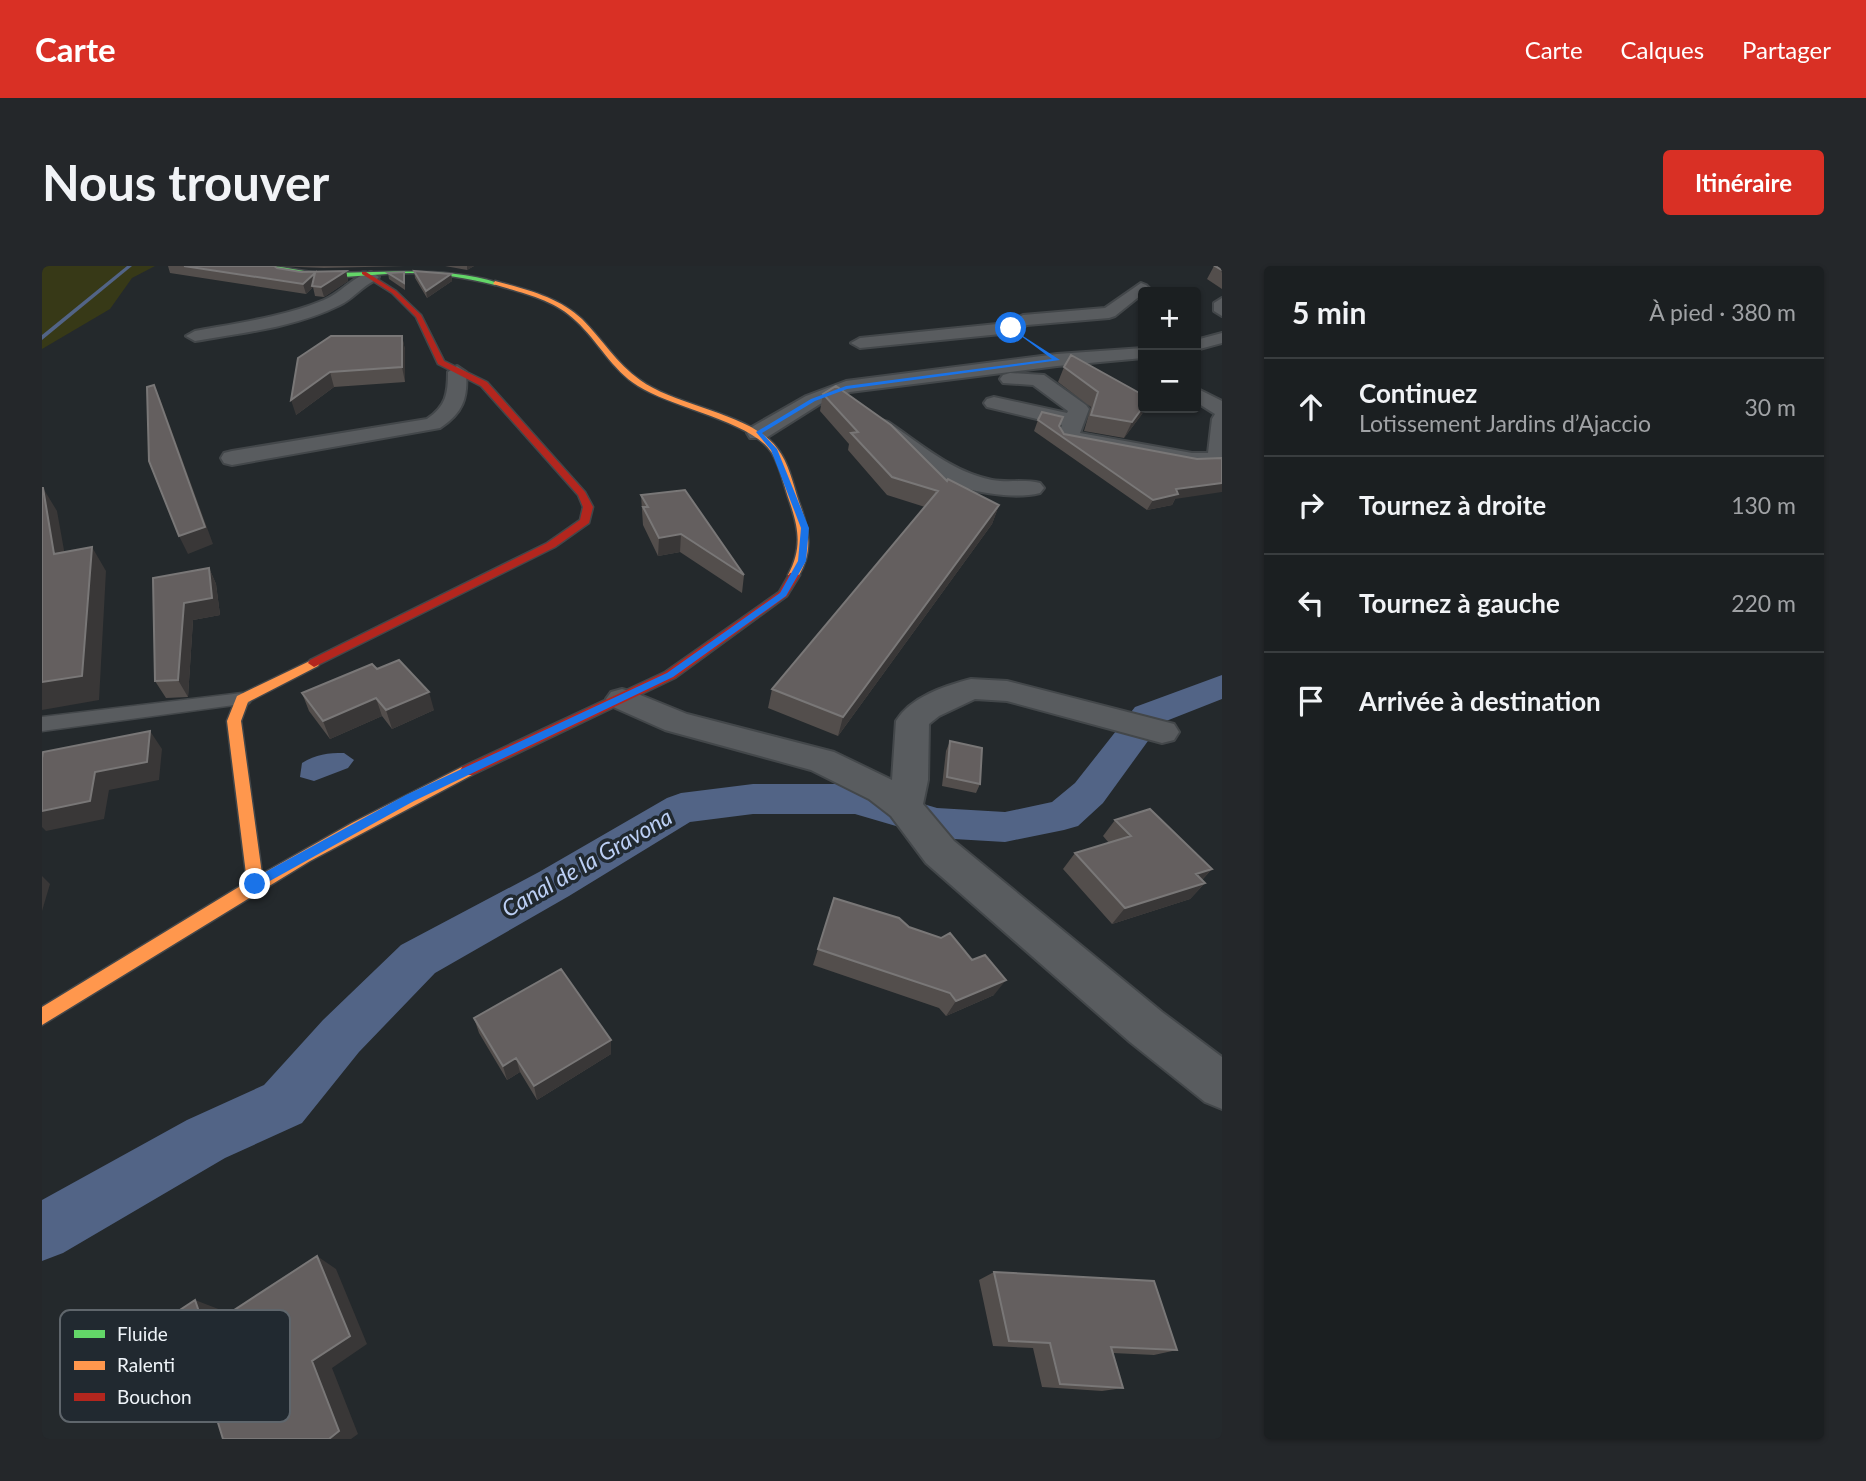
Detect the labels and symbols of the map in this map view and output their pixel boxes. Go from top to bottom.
route start [995,312,1026,343]
water label: Canal de la Gravona [496,802,677,922]
route end [239,868,270,899]
legend [60,1310,290,1422]
text: Fluide [117,1322,168,1345]
text: Ralenti [117,1353,175,1376]
text: Bouchon [117,1385,192,1408]

